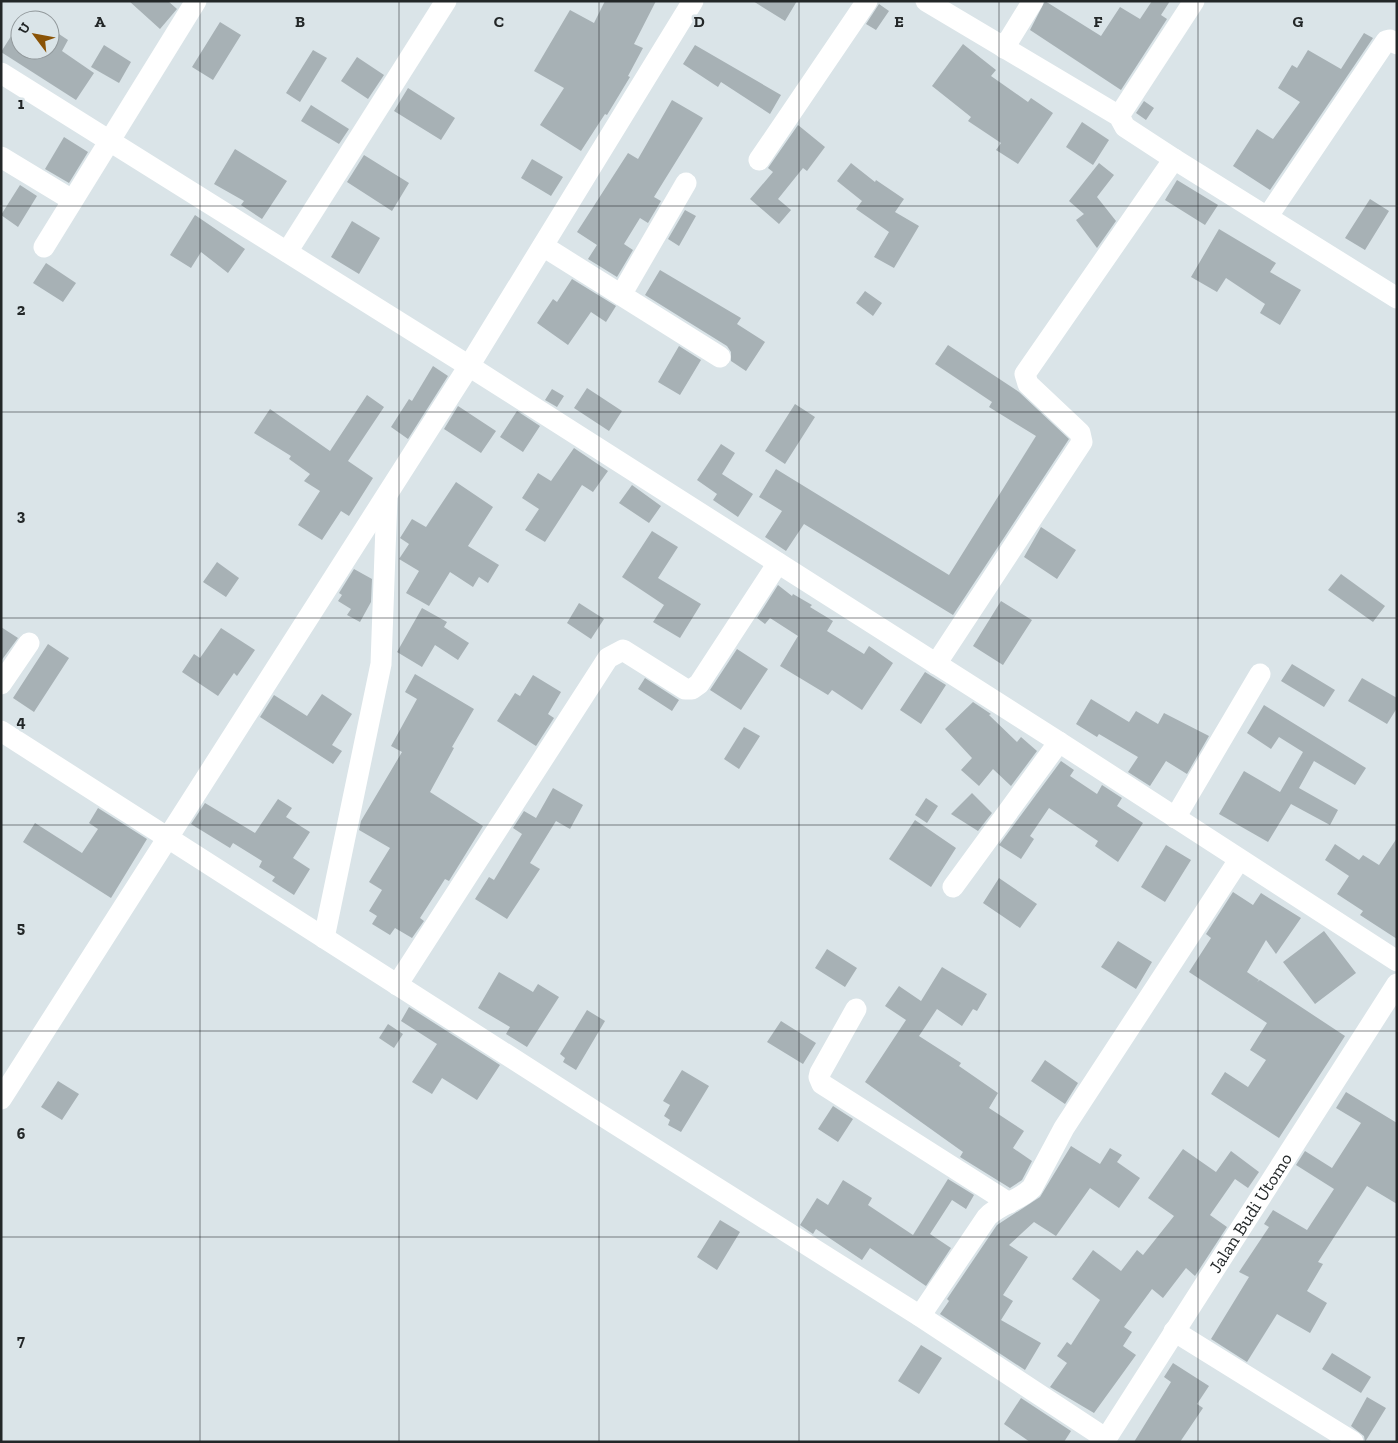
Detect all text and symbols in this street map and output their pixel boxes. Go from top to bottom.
north arrow [10,10,60,60]
text: A [95,12,106,31]
text: B [295,12,305,31]
text: C [494,12,504,31]
text: D [693,12,705,31]
text: E [894,12,904,31]
text: F [1093,12,1103,31]
text: G [1293,12,1304,31]
text: U [15,20,34,37]
text: 1 [18,94,25,113]
text: 2 [17,300,26,319]
text: 3 [17,506,26,525]
text: 4 [16,712,26,731]
text: 5 [17,918,25,937]
text: 6 [17,1124,26,1143]
street label: Jalan Budi Utomo [1204,1149,1297,1277]
text: 7 [17,1331,25,1350]

